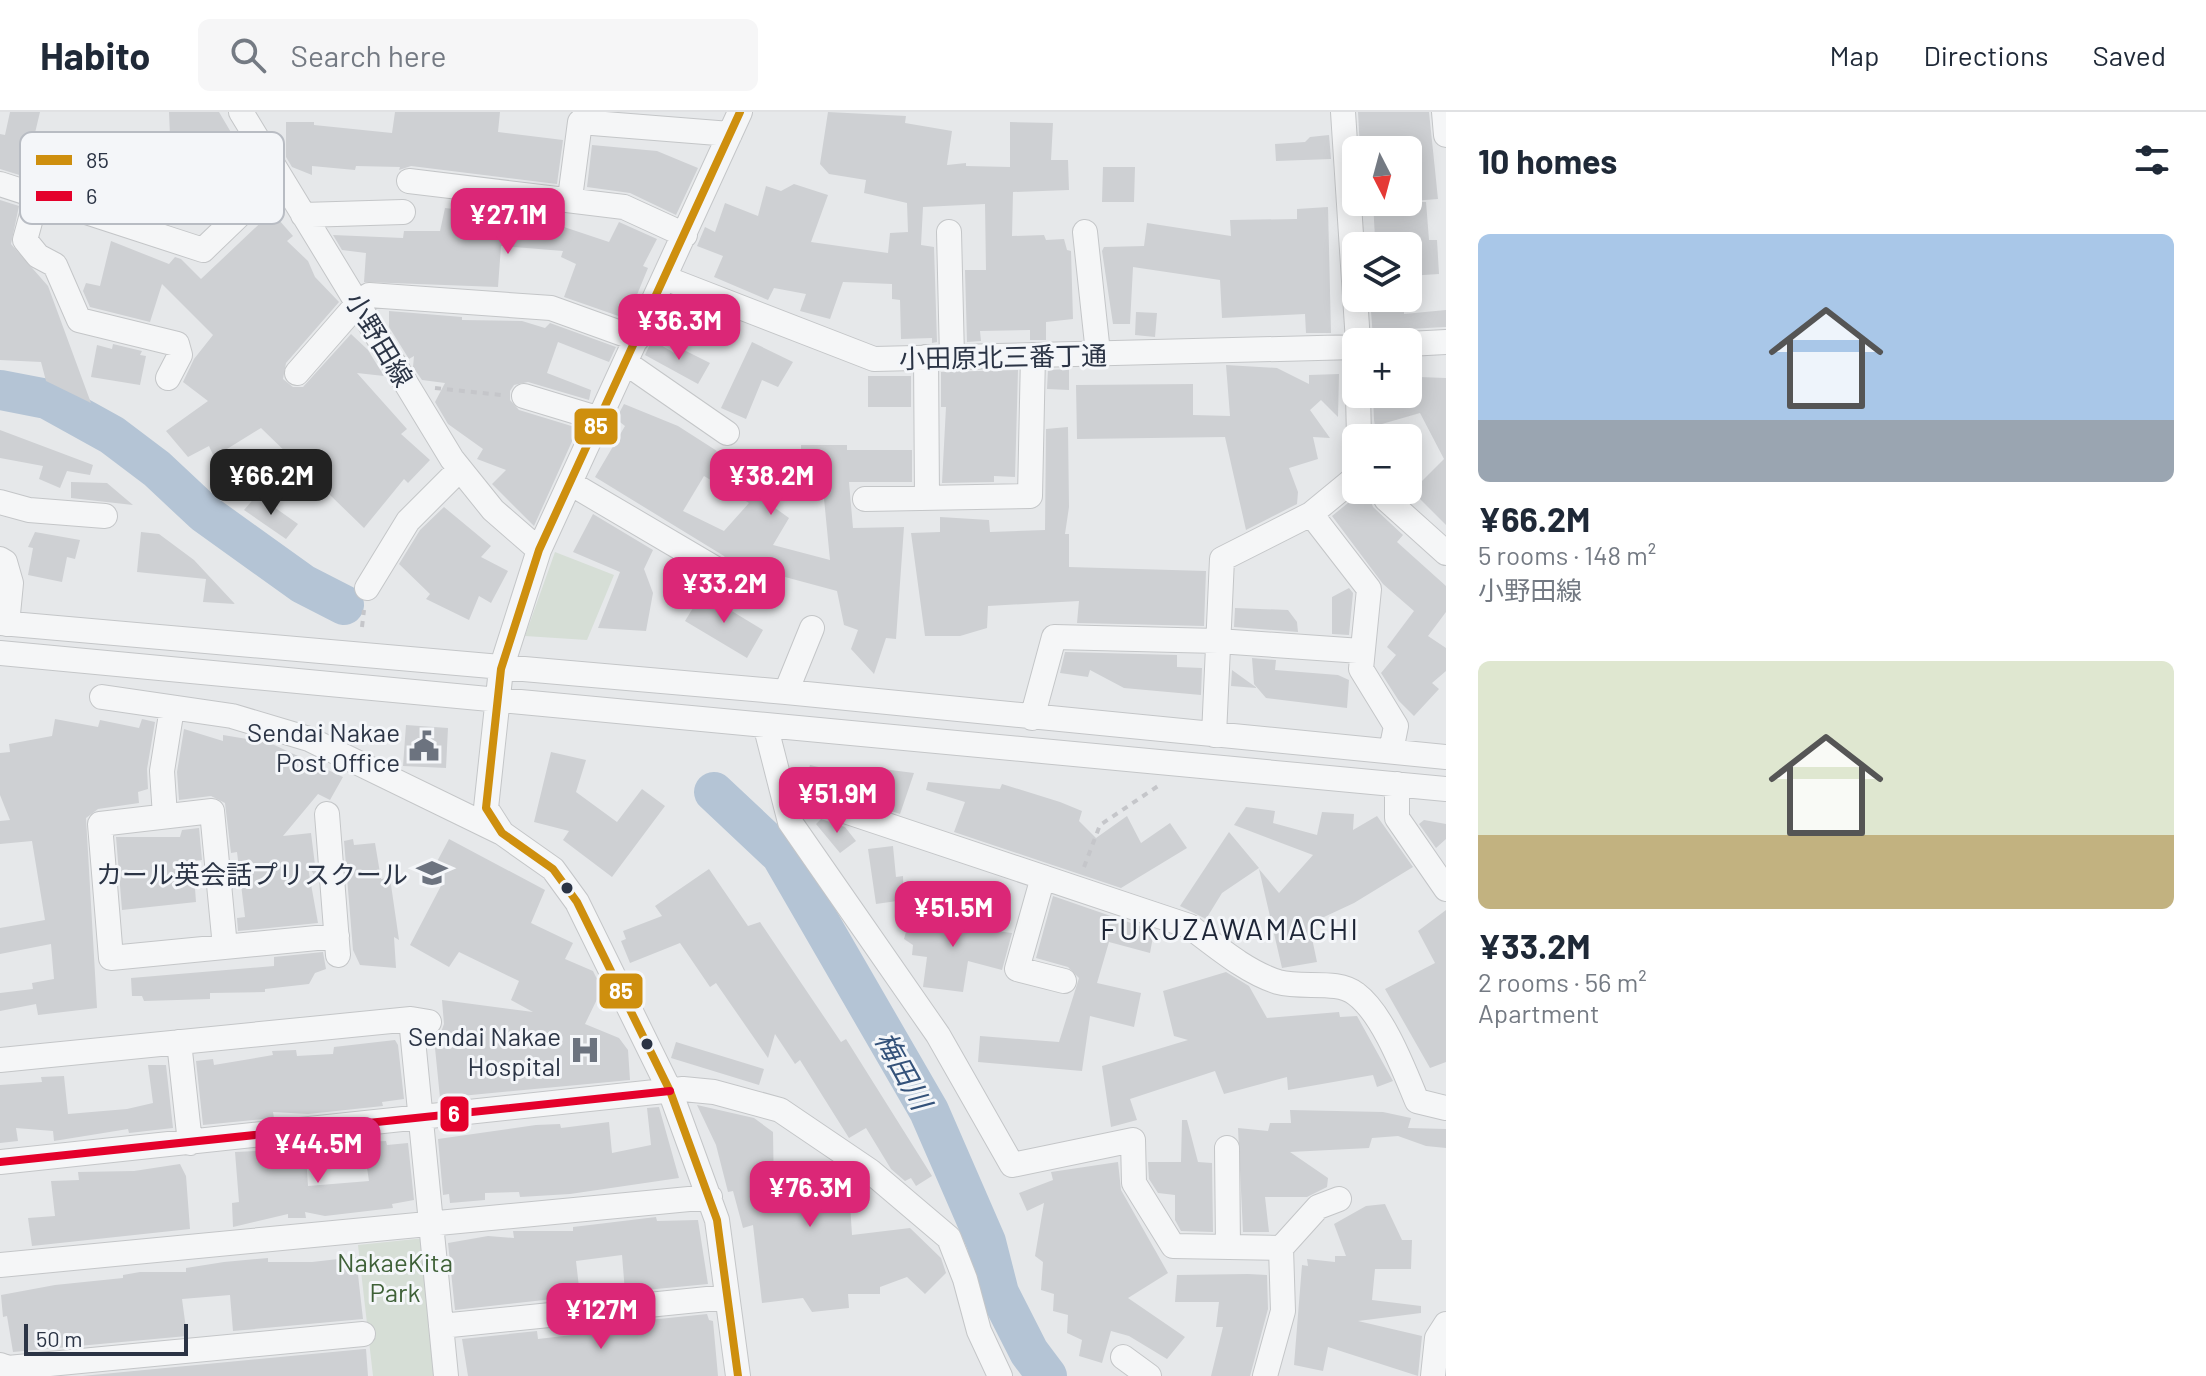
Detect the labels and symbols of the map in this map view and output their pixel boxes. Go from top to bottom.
legend [20,132,284,224]
north arrow [1342,136,1422,216]
text: 85 [86,146,109,172]
text: 6 [86,182,97,208]
pin: ¥27.1M [443,188,573,256]
street label: 小野田線 [340,286,420,392]
pin: ¥36.3M [614,294,744,362]
street label: 小田原北三番丁通 [899,339,1107,373]
line badge: 85 [573,407,619,446]
text: 85 [584,412,608,438]
pin: ¥66.2M [206,449,336,517]
pin: ¥38.2M [706,449,836,517]
pin: ¥33.2M [659,557,789,625]
place label: Sendai Nakae Post Office [247,716,400,777]
public building icon: Sendai Nakae Post Office [407,729,441,763]
pin: ¥51.9M [772,767,902,835]
school or university icon: カール英会話プリスクール [415,856,449,890]
place label: カール英会話プリスクール [96,858,408,889]
unlabelled marker [559,880,575,896]
pin: ¥51.5M [888,881,1018,949]
district label: FUKUZAWAMACHI [1100,910,1360,946]
line badge: 85 [598,972,644,1010]
text: 85 [609,977,633,1003]
place label: Sendai Nakae Hospital [408,1020,561,1081]
water label: 梅田川 [869,1025,941,1118]
hospital icon: Sendai Nakae Hospital [568,1033,602,1067]
unlabelled marker [639,1036,655,1052]
line badge: 6 [439,1095,470,1133]
text: 6 [448,1100,460,1126]
pin: ¥44.5M [253,1117,383,1185]
pin: ¥76.3M [745,1161,875,1229]
park label: NakaeKita Park [337,1246,453,1307]
pin: ¥127M [545,1283,657,1351]
scale bar [24,1320,188,1356]

